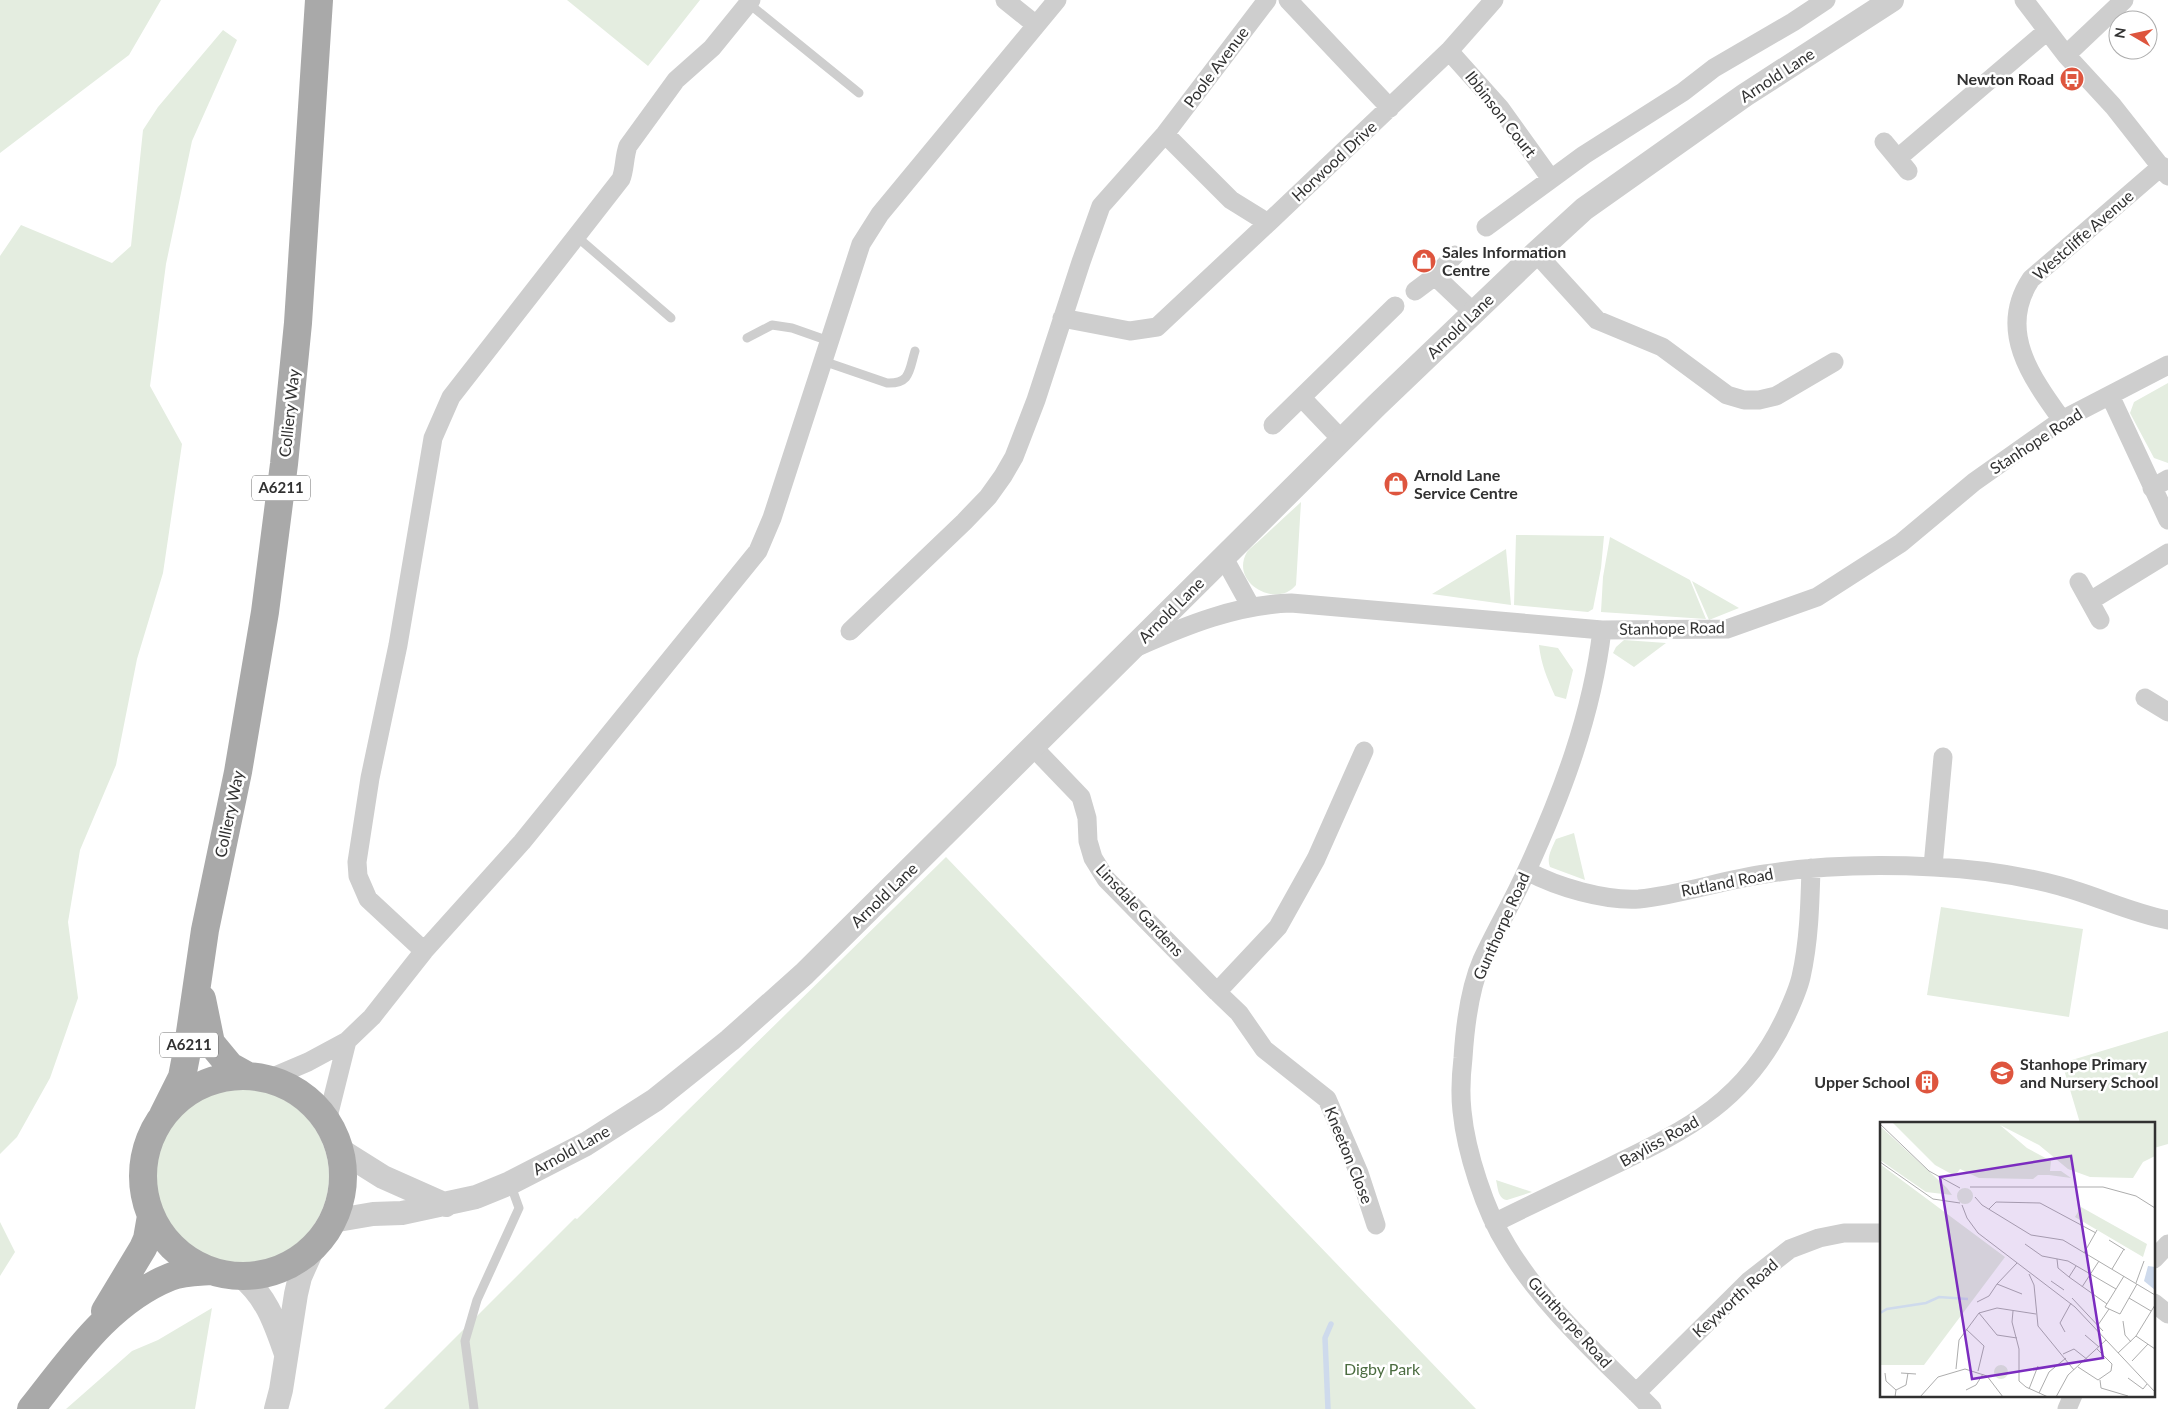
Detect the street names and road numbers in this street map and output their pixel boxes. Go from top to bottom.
street label: Poole Avenue [1179,23,1252,111]
street label: Arnold Lane [1736,43,1818,106]
street label: Ibbinson Court [1462,67,1541,161]
street label: Horwood Drive [1287,117,1380,205]
street label: Westcliffe Avenue [2028,186,2137,284]
street label: Arnold Lane [1422,289,1497,362]
street label: Colliery Way [274,367,303,458]
street label: Stanhope Road [1986,404,2085,477]
road number: A6211 [252,476,310,500]
street label: Arnold Lane [1134,573,1207,646]
street label: Stanhope Road [1619,617,1725,638]
street label: Colliery Way [210,768,247,859]
street label: Arnold Lane [846,858,921,931]
street label: Linsdale Gardens [1093,859,1188,960]
street label: Rutland Road [1679,863,1775,900]
street label: Gunthorpe Road [1468,869,1533,983]
road number: A6211 [160,1032,218,1058]
street label: Kneeton Close [1321,1103,1378,1206]
street label: Bayliss Road [1616,1111,1702,1170]
street label: Arnold Lane [529,1121,613,1178]
street label: Keyworth Road [1688,1254,1781,1341]
street label: Gunthorpe Road [1525,1272,1616,1371]

